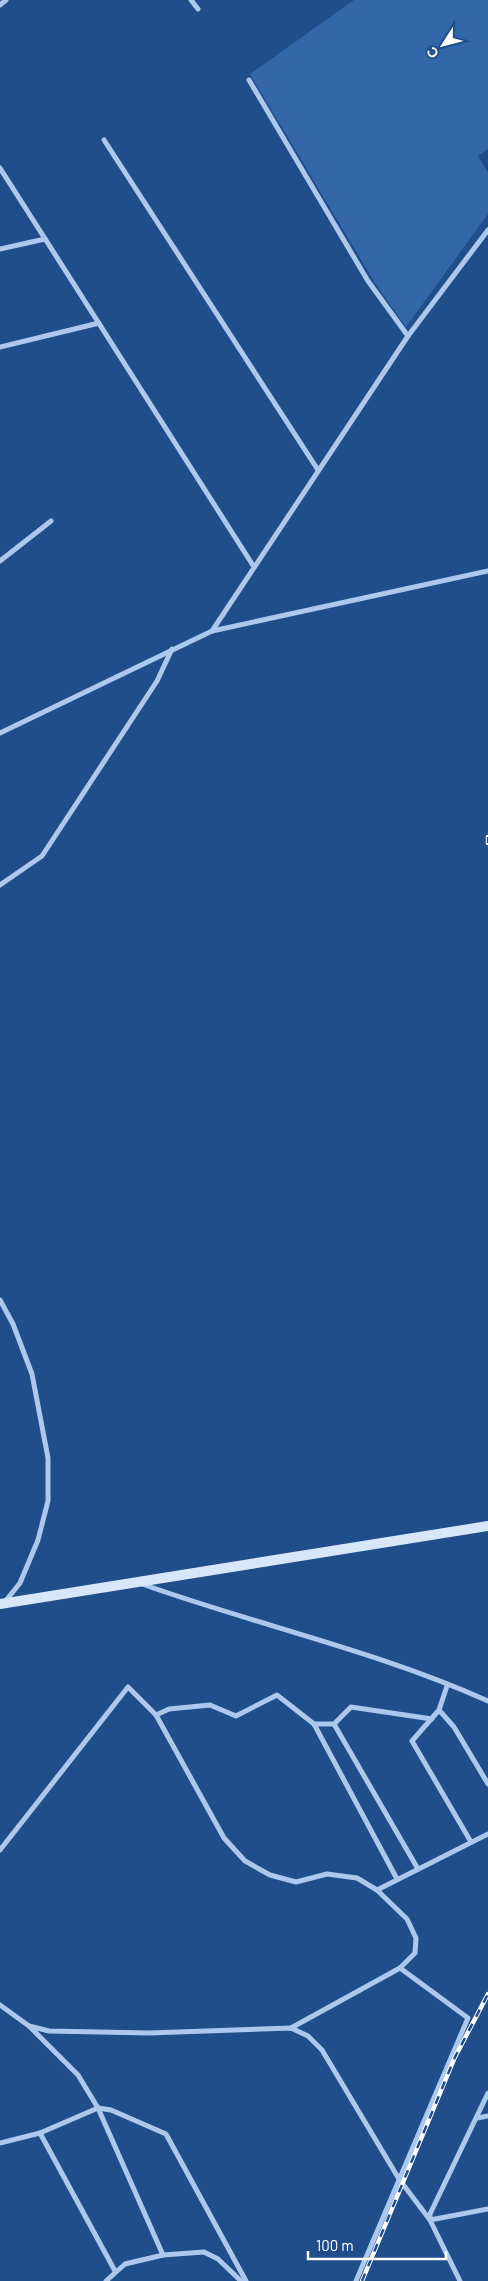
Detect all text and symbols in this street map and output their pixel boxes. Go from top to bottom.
north arrow [418,20,468,70]
text: С [422,44,442,62]
scale bar [308,2228,446,2260]
text: 100 m [316,2236,354,2254]

